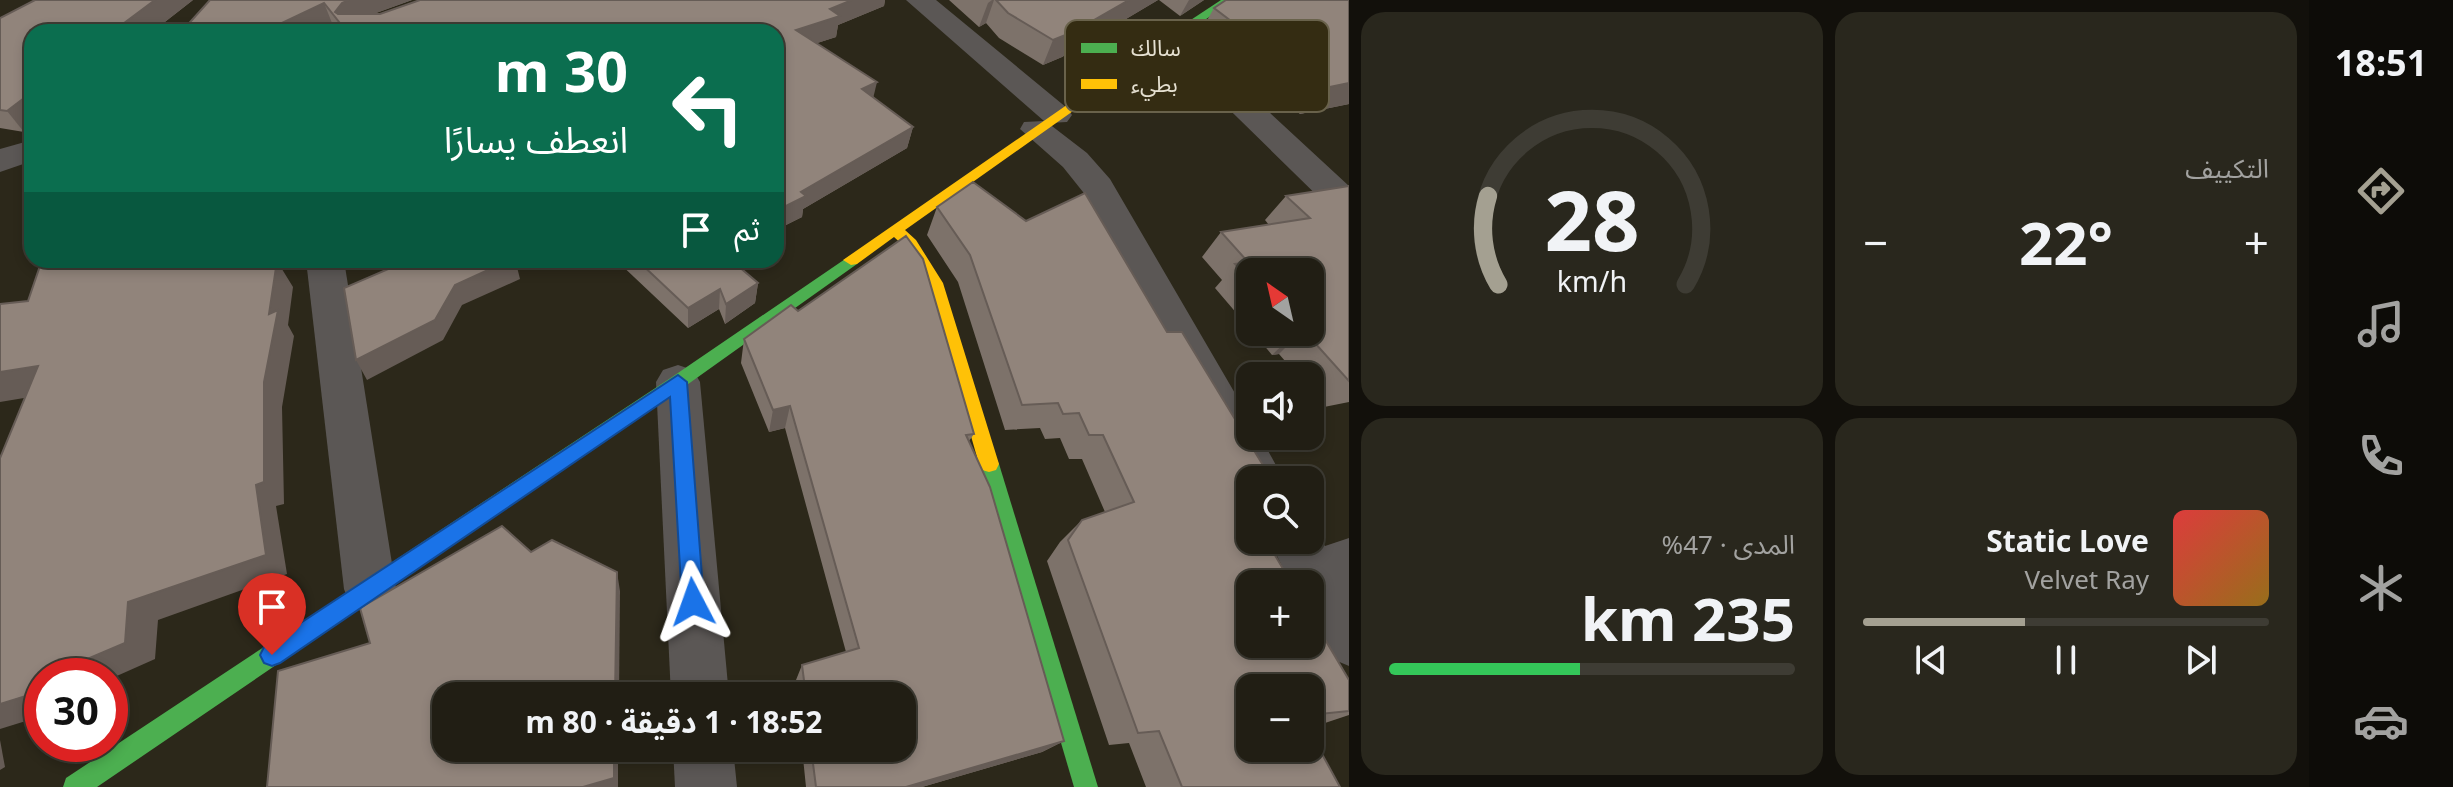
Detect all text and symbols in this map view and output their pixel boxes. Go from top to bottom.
legend [1065,20,1329,112]
text: 30 m [495,32,628,108]
text: سالك [1131,32,1181,62]
text: 18:51 [2335,38,2427,87]
icon: left [656,56,760,160]
text: بطيء [1131,68,1178,101]
text: انعطف يسارًا [444,115,628,164]
text: التكييف [2185,150,2269,186]
text: 28 [1544,161,1640,274]
icon: directions [2353,163,2409,219]
text: 22° [2019,201,2113,283]
icon: arrive [674,208,718,252]
text: ثم [734,208,760,249]
text: − [1863,212,1888,272]
text: + [2244,212,2269,272]
north arrow [1236,258,1324,346]
map controls [1236,258,1324,762]
text: km/h [1557,261,1627,300]
icon: music [2353,296,2409,352]
button: sound [1236,362,1324,450]
icon: phone [2353,428,2409,484]
button: search [1236,466,1324,554]
text: Static Love [1986,520,2149,561]
text: المدى · 47% [1662,526,1795,562]
position arrow [651,560,735,644]
icon: climate [2353,560,2409,616]
text: Velvet Ray [2025,561,2149,597]
button: + [1236,570,1324,658]
pin [238,573,306,655]
text: 235 km [1581,577,1795,659]
icon: arrive [250,585,294,629]
icon: previous [1909,638,1953,682]
icon: pause [2044,638,2088,682]
icon: next [2179,638,2223,682]
speed limit sign: 30 [24,658,128,762]
button: − [1236,674,1324,762]
icon: car [2353,693,2409,749]
text: 18:52 · 1 دقيقة · 80 m [526,701,822,742]

